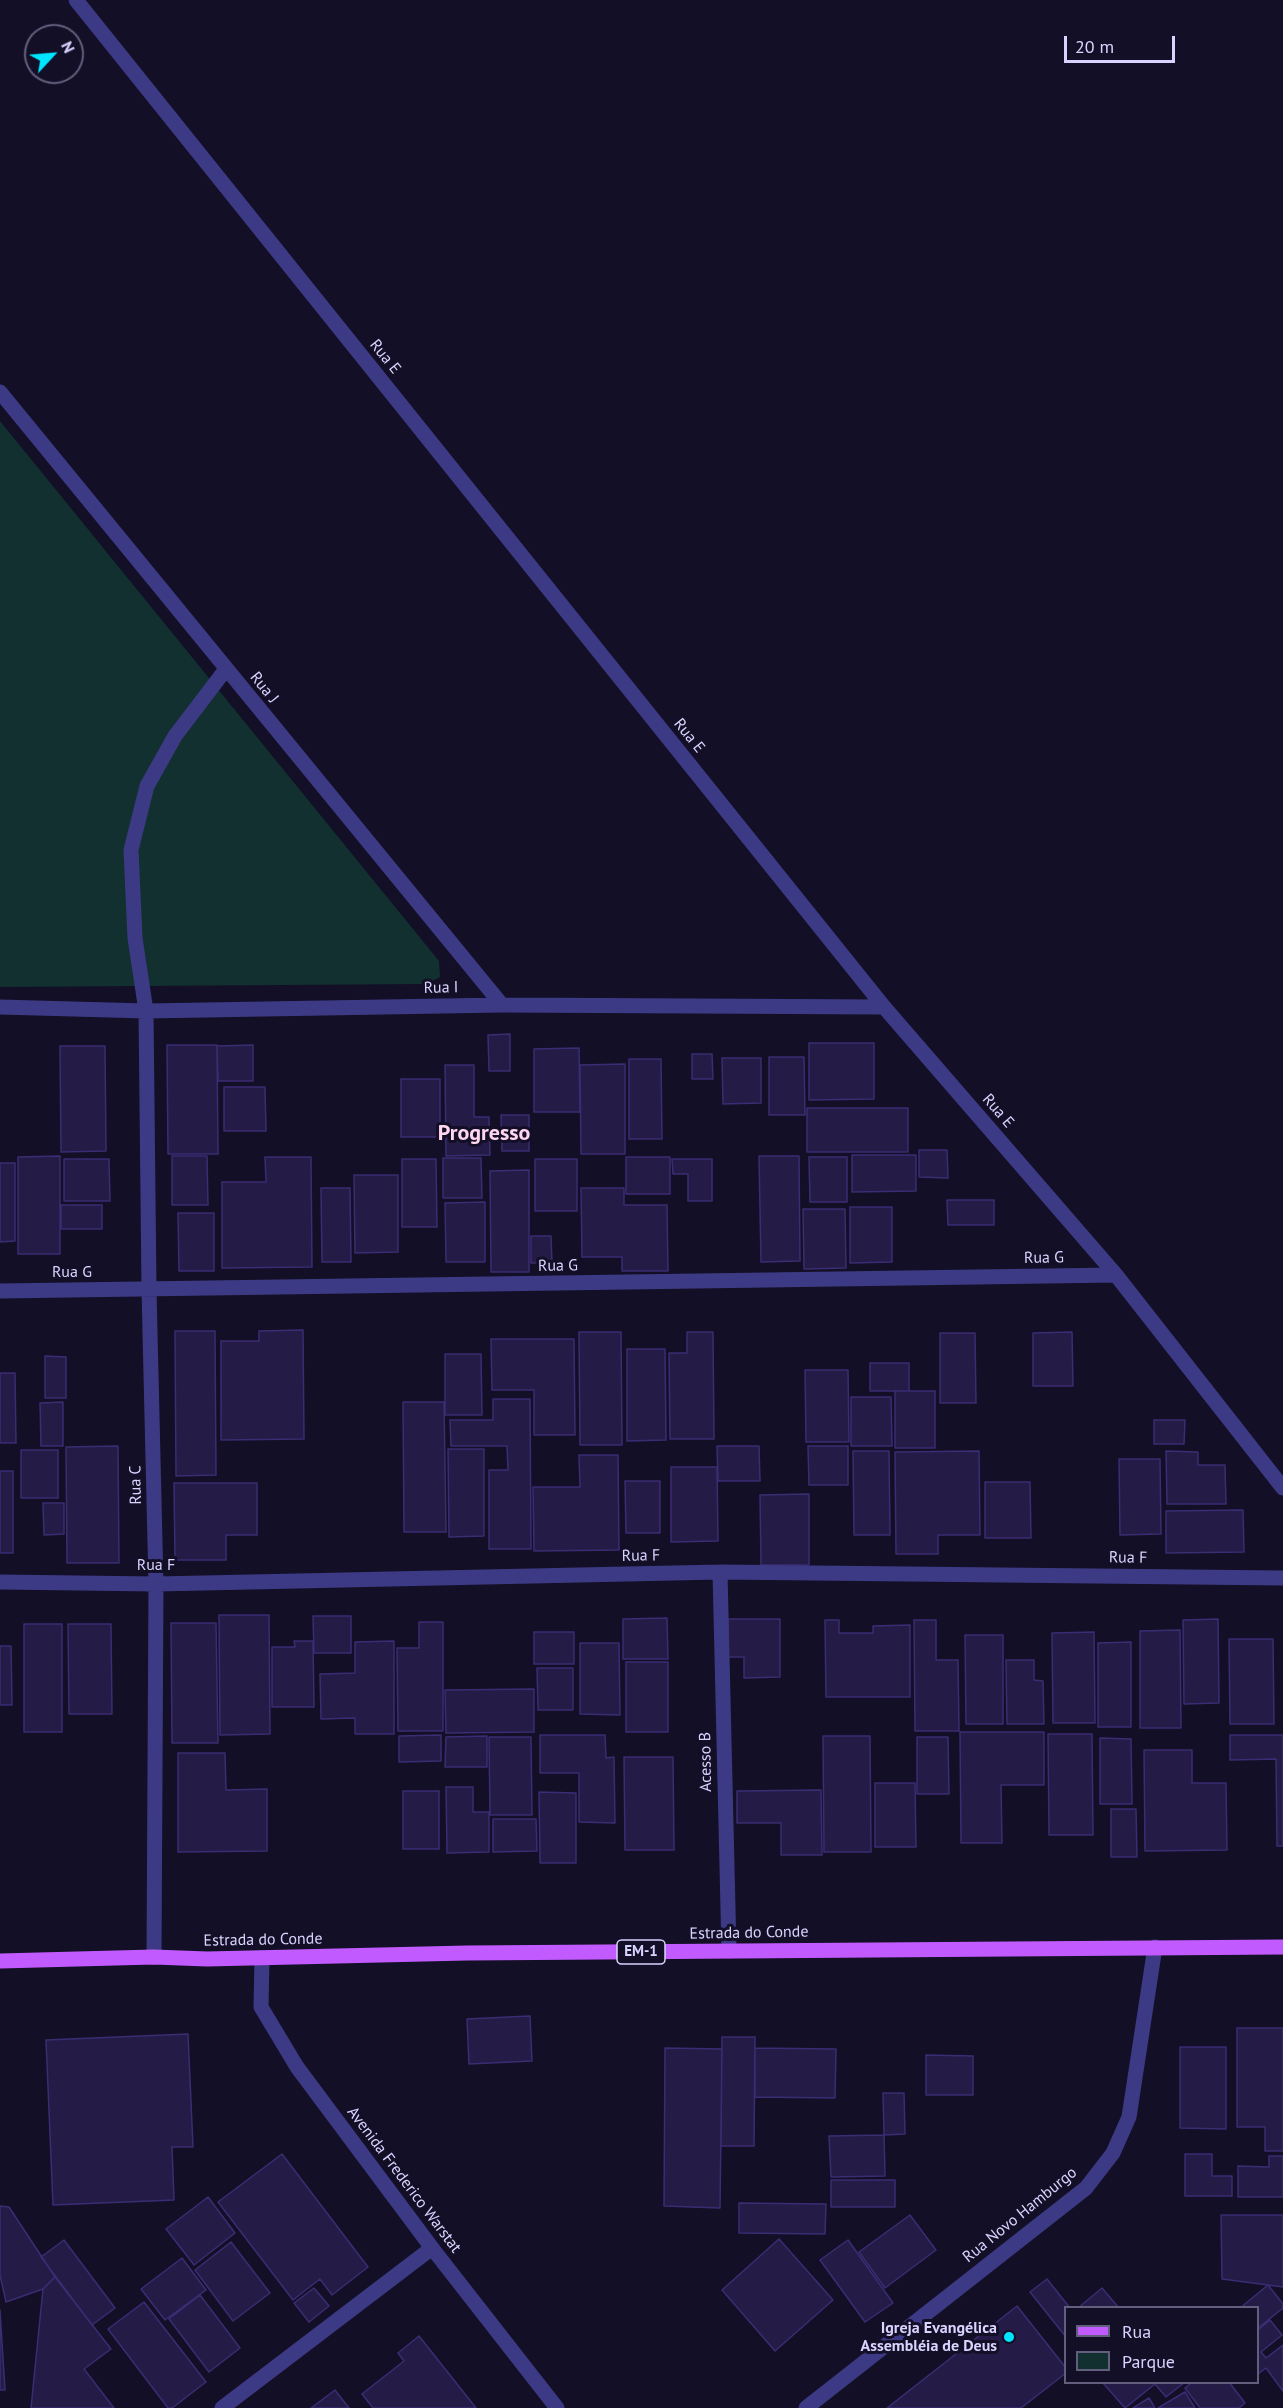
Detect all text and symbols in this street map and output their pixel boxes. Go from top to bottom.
north arrow [24,24,84,84]
scale bar [1067,24,1178,62]
text: 20 m [1075,35,1114,58]
text: N [57,38,80,56]
street label: Rua E [365,336,405,378]
street label: Rua J [246,668,282,708]
street label: Rua E [669,715,709,757]
street label: Rua I [423,978,459,998]
street label: Rua E [978,1090,1018,1132]
district label: Progresso [438,1121,530,1147]
street label: Rua G [1024,1248,1064,1268]
street label: Rua G [538,1256,578,1276]
street label: Rua G [52,1262,92,1282]
street label: Rua C [126,1465,146,1505]
street label: Rua F [622,1546,660,1566]
street label: Rua F [1109,1548,1147,1568]
street label: Rua F [137,1555,175,1575]
street label: Acesso B [696,1732,716,1792]
street label: Estrada do Conde [689,1922,809,1944]
street label: Estrada do Conde [203,1929,323,1951]
road number: EM-1 [617,1940,665,1964]
street label: Avenida Frederico Warstat [343,2103,465,2257]
street label: Rua Novo Hamburgo [959,2163,1081,2267]
legend [1064,2306,1259,2384]
place label: Igreja Evangélica Assembléia de Deus [860,2318,997,2356]
text: Rua [1122,2320,1151,2343]
marker: Igreja Evangélica Assembléia de Deus [1002,2330,1016,2344]
text: Parque [1122,2350,1175,2373]

